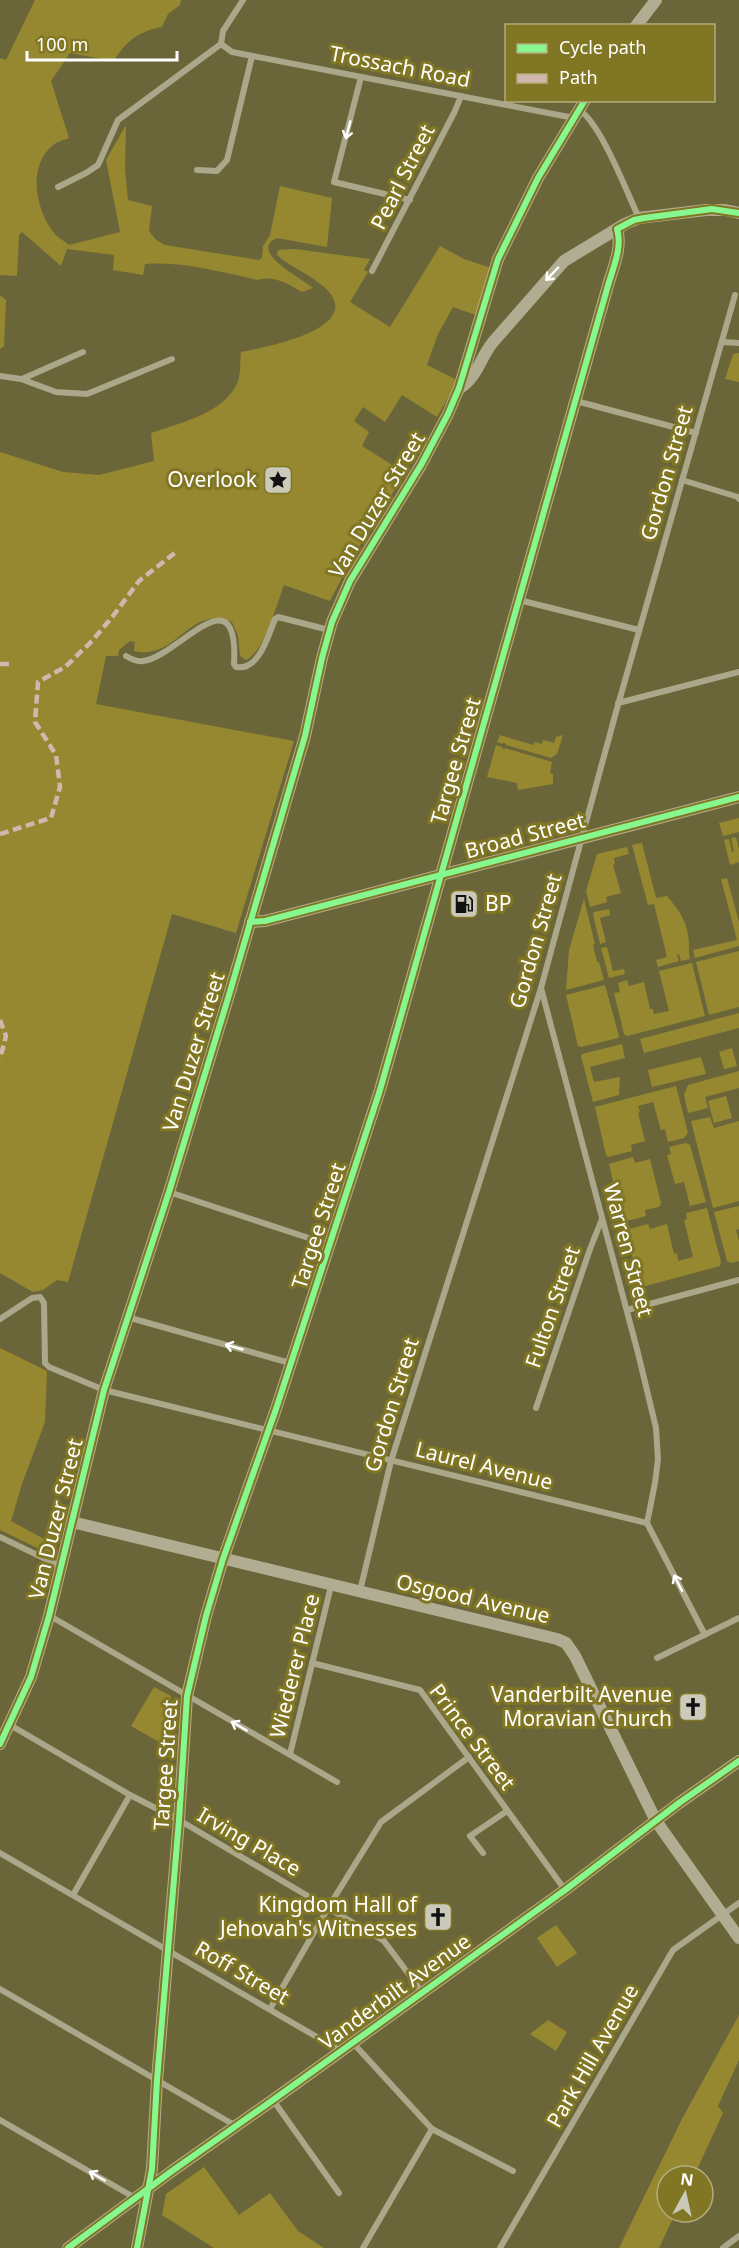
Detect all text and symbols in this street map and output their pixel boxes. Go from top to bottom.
scale bar [27,24,177,62]
legend [505,24,715,102]
text: 100 m [36,32,88,56]
text: Cycle path [559,35,646,59]
street label: Trossach Road [328,39,473,93]
text: Path [559,65,598,89]
street label: Pearl Street [364,119,441,234]
one-way arrow [341,120,353,139]
one-way arrow [544,266,559,281]
street label: Gordon Street [633,402,699,543]
street label: Van Duzer Street [322,426,431,582]
place icon: Overlook [262,464,294,496]
place label: Overlook [167,465,258,493]
street label: Targee Street [424,694,487,828]
street label: Broad Street [462,805,588,865]
street label: Gordon Street [502,870,568,1011]
fuel station icon: BP [448,888,480,920]
place label: BP [485,889,511,917]
street label: Van Duzer Street [156,968,231,1135]
street label: Targee Street [285,1159,352,1292]
street label: Warren Street [598,1180,660,1320]
street label: Fulton Street [518,1242,586,1371]
street label: Gordon Street [357,1334,425,1475]
one-way arrow [225,1341,244,1352]
street label: Laurel Avenue [413,1434,556,1496]
street label: Van Duzer Street [21,1435,89,1602]
street label: Osgood Avenue [394,1567,553,1629]
one-way arrow [672,1575,684,1592]
street label: Wiederer Place [263,1591,325,1741]
street label: Prince Street [424,1678,522,1795]
place label: Vanderbilt Avenue Moravian Church [491,1680,672,1732]
church icon: Vanderbilt Avenue Moravian Church [677,1691,709,1723]
street label: Targee Street [146,1698,184,1831]
one-way arrow [231,1719,248,1731]
street label: Irving Place [193,1800,306,1882]
place label: Kingdom Hall of Jehovah's Witnesses [218,1890,419,1942]
church icon: Kingdom Hall of Jehovah's Witnesses [422,1901,454,1933]
street label: Vanderbilt Avenue [313,1927,476,2056]
street label: Roff Street [190,1934,295,2011]
street label: Park Hill Avenue [540,1979,644,2132]
north arrow [655,2164,715,2224]
text: N [679,2167,695,2191]
one-way arrow [89,2170,106,2182]

